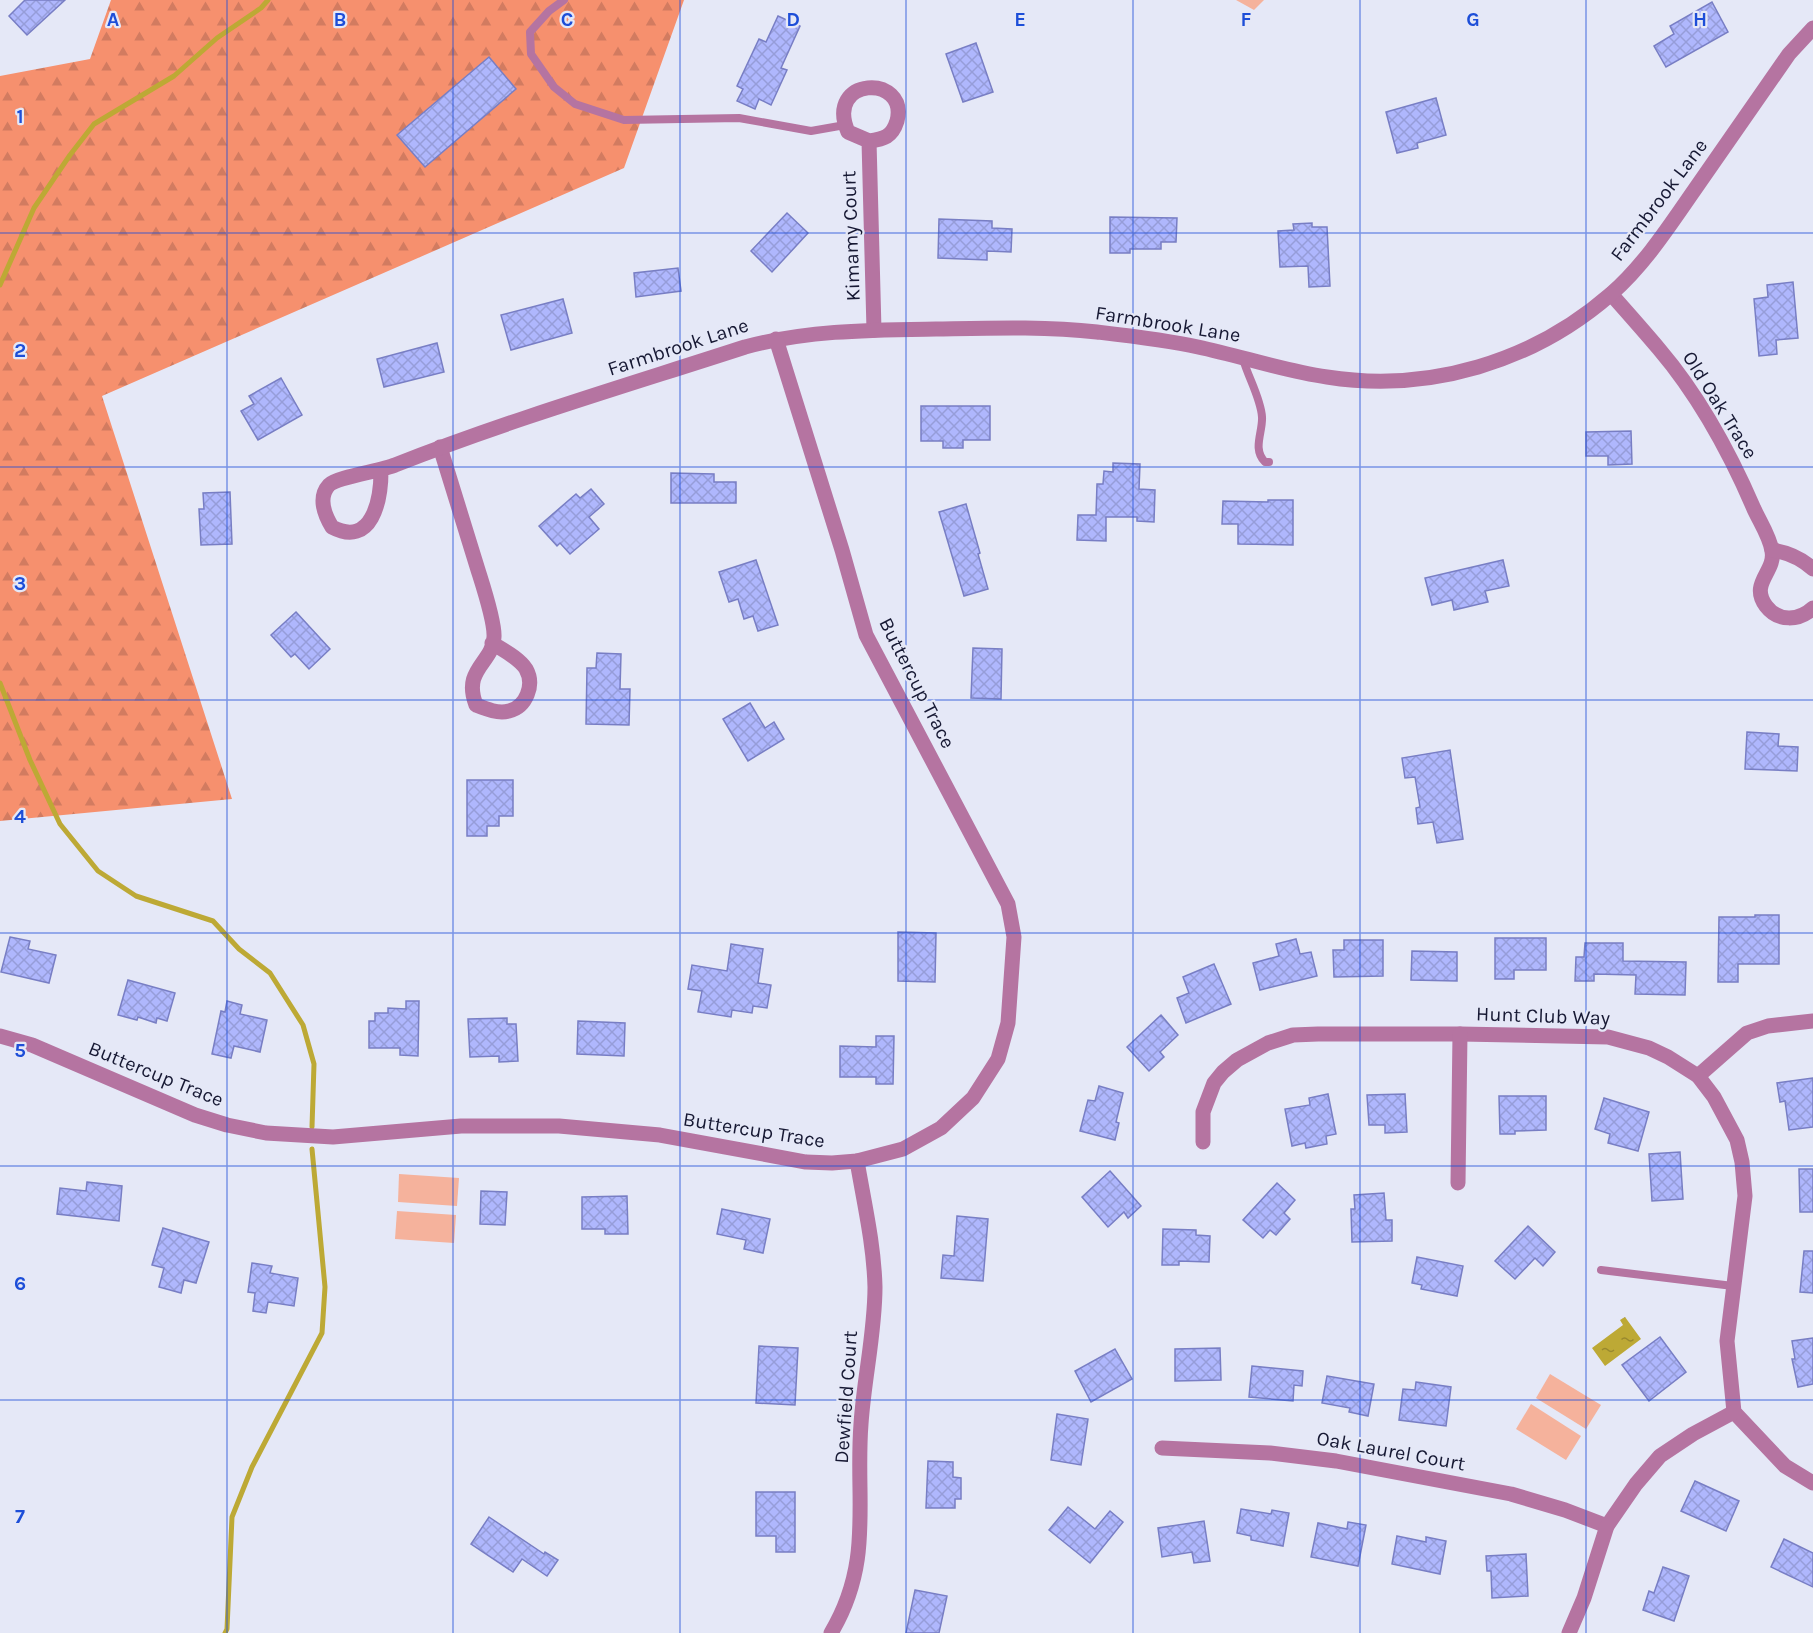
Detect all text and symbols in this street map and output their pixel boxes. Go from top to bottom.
text: A [107,8,120,31]
text: B [334,8,346,31]
text: C [561,8,573,31]
text: D [786,8,800,31]
text: E [1014,8,1026,31]
text: F [1241,8,1252,31]
text: G [1466,8,1480,31]
text: H [1693,8,1707,31]
text: 1 [16,105,24,128]
street label: Farmbrook Lane [1606,135,1712,265]
street label: Kimamy Court [837,170,865,302]
street label: Farmbrook Lane [1094,301,1242,347]
street label: Farmbrook Lane [605,313,751,381]
text: 2 [14,339,26,362]
street label: Old Oak Trace [1678,347,1762,463]
text: 3 [14,572,26,595]
street label: Buttercup Trace [874,614,960,752]
text: 4 [14,805,26,828]
street label: Hunt Club Way [1476,1002,1610,1030]
street label: Buttercup Trace [85,1036,227,1112]
text: 5 [14,1039,26,1062]
street label: Buttercup Trace [681,1107,827,1153]
text: 6 [14,1272,26,1295]
street label: Dewfield Court [830,1329,862,1464]
street label: Oak Laurel Court [1315,1427,1467,1475]
text: 7 [15,1505,25,1528]

